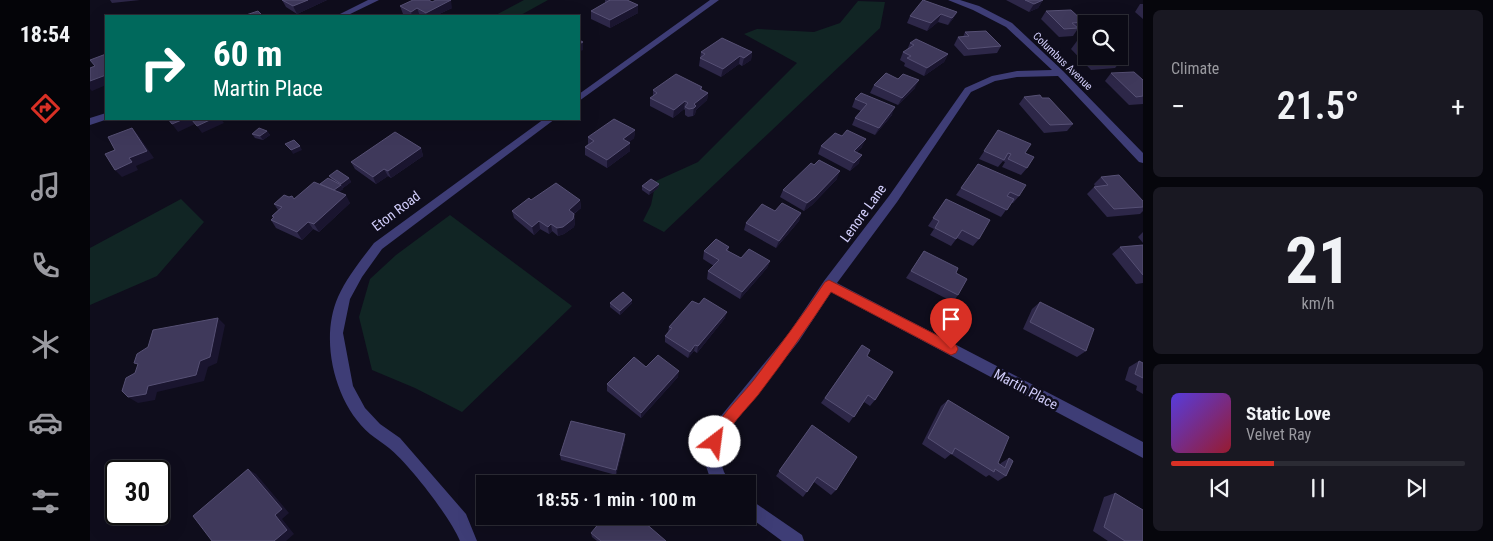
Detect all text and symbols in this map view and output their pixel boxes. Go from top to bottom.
map controls [1078,15,1128,65]
button: search [1078,15,1128,65]
text: 18:54 [20,22,70,47]
street label: Columbus Avenue [1030,30,1095,93]
text: 60 m [213,34,282,75]
icon: right [130,35,195,100]
text: Climate [1171,59,1219,78]
text: Martin Place [213,76,323,101]
text: 21.5° [1277,84,1359,128]
text: − [1171,90,1185,123]
text: + [1451,90,1465,123]
icon: directions [28,91,63,126]
icon: music [28,169,63,204]
street label: Lenore Lane [837,181,890,245]
street label: Eton Road [369,188,423,234]
text: 21 [1285,223,1351,299]
icon: phone [28,248,63,283]
text: km/h [1302,294,1334,313]
pin [930,298,972,349]
icon: arrive [937,305,965,333]
icon: climate [28,327,63,362]
street label: Martin Place [991,366,1061,413]
text: Static Love [1246,402,1331,425]
icon: car [28,405,63,440]
position arrow [688,415,740,467]
text: Velvet Ray [1246,425,1311,444]
speed limit sign: 30 [105,460,170,525]
icon: previous [1206,474,1234,502]
icon: pause [1304,474,1332,502]
icon: next [1402,474,1430,502]
icon: filters [28,484,63,519]
text: 18:55 · 1 min · 100 m [536,488,696,511]

